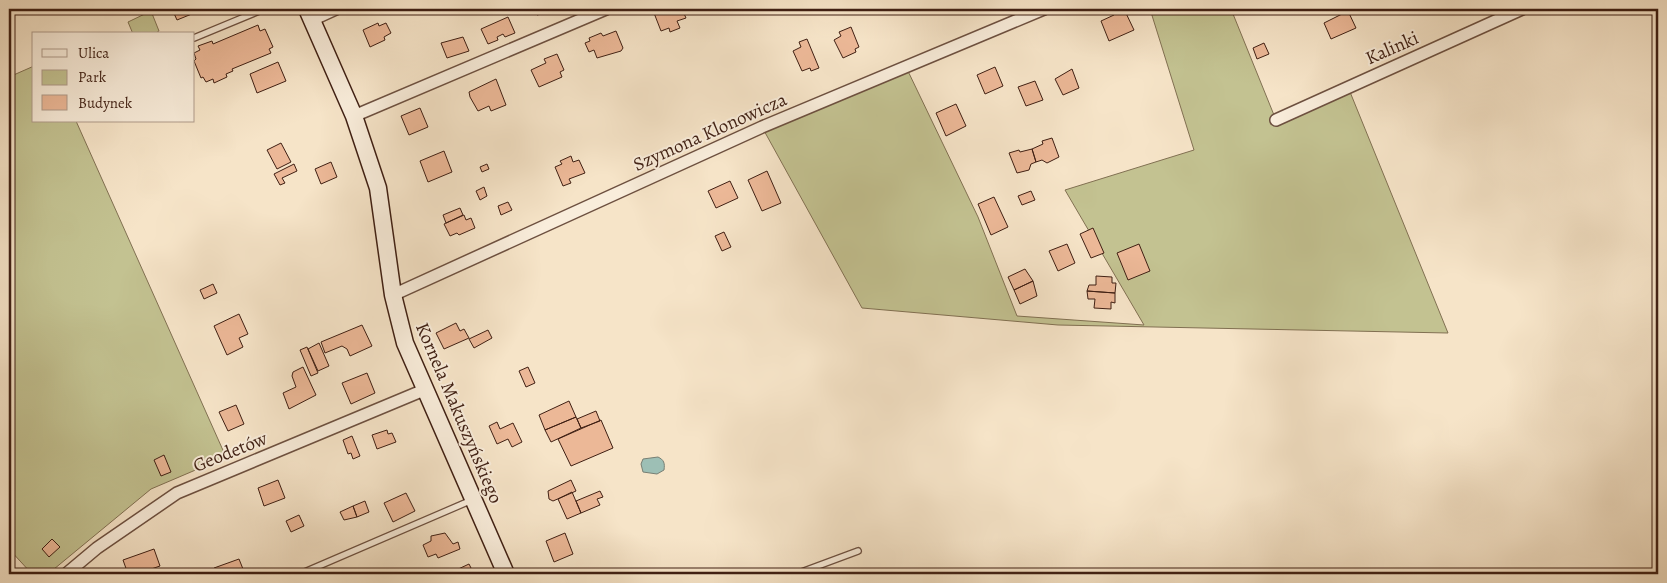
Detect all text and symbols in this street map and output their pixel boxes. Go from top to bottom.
street label: Kalinki [1361,25,1423,71]
legend [32,32,195,122]
text: Ulica [78,43,109,63]
text: Park [78,67,107,87]
street label: Szymona Klonowicza [629,86,791,178]
text: Budynek [78,93,133,113]
street label: Kornela Makuszyńskiego [409,319,509,507]
street label: Geodetów [189,425,271,479]

